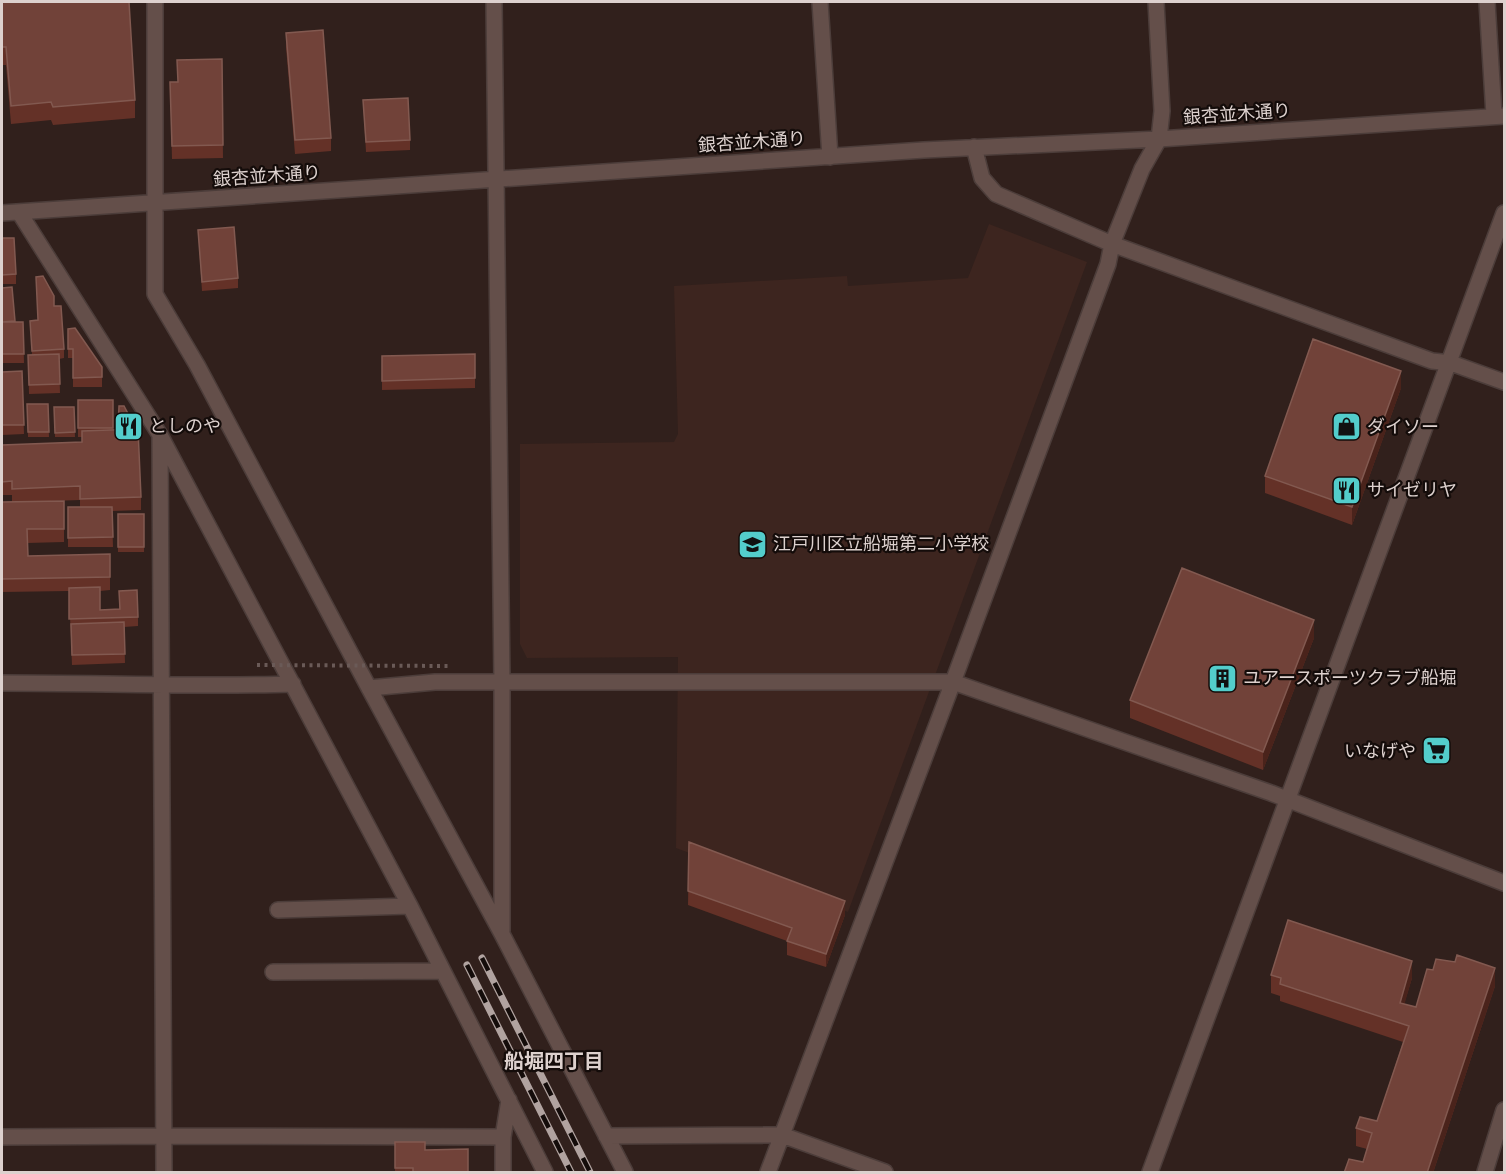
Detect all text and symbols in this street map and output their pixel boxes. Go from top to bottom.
street label: 銀杏並木通り [1182,99,1292,129]
street label: 銀杏並木通り [697,127,807,157]
street label: 銀杏並木通り [212,161,322,191]
restaurant icon: としのや [112,410,144,442]
shop icon: ダイソー [1330,411,1362,443]
place label: としのや [149,415,221,437]
place label: ダイソー [1367,416,1439,438]
restaurant icon: サイゼリヤ [1330,474,1362,506]
place label: サイゼリヤ [1367,479,1457,501]
school or university icon: 江戸川区立船堀第二小学校 [736,528,768,560]
place label: 江戸川区立船堀第二小学校 [773,533,989,555]
building icon: ユアースポーツクラブ船堀 [1206,662,1238,694]
place label: ユアースポーツクラブ船堀 [1243,667,1457,689]
supermarket icon: いなげや [1421,735,1453,767]
place label: いなげや [1344,740,1416,762]
district label: 船堀四丁目 [504,1049,604,1073]

